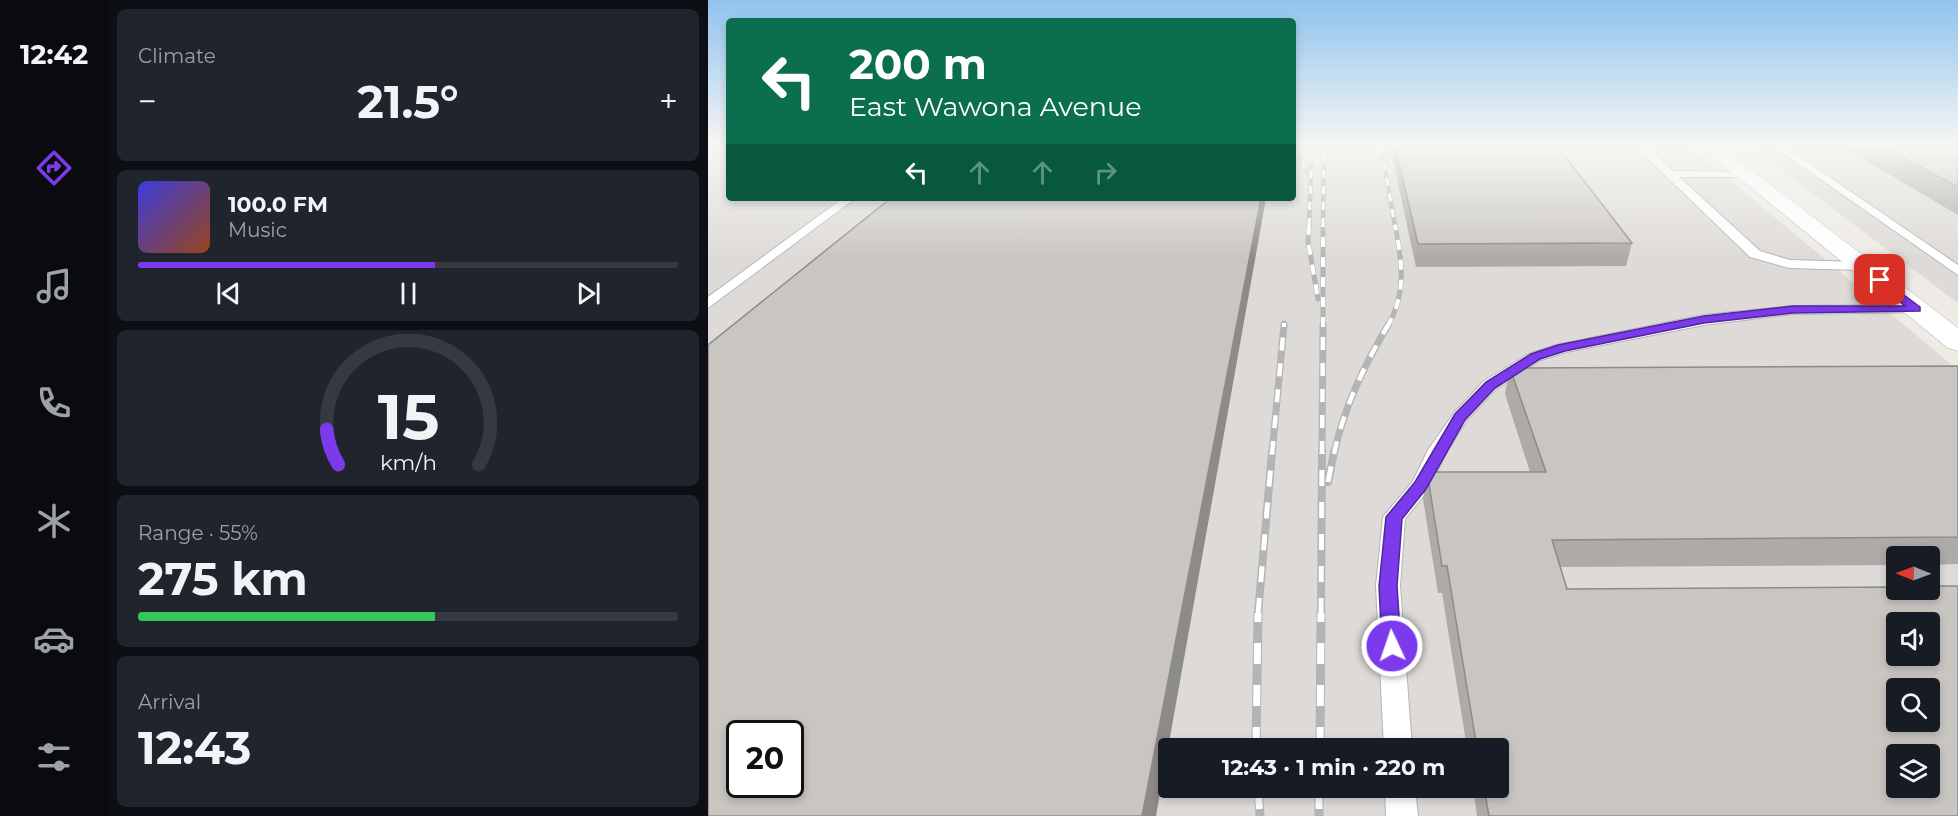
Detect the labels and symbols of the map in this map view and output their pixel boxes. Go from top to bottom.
pin [1854,254,1905,305]
north arrow [1886,546,1940,600]
position arrow [1360,614,1424,678]
speed limit sign: 20 [726,720,804,798]

